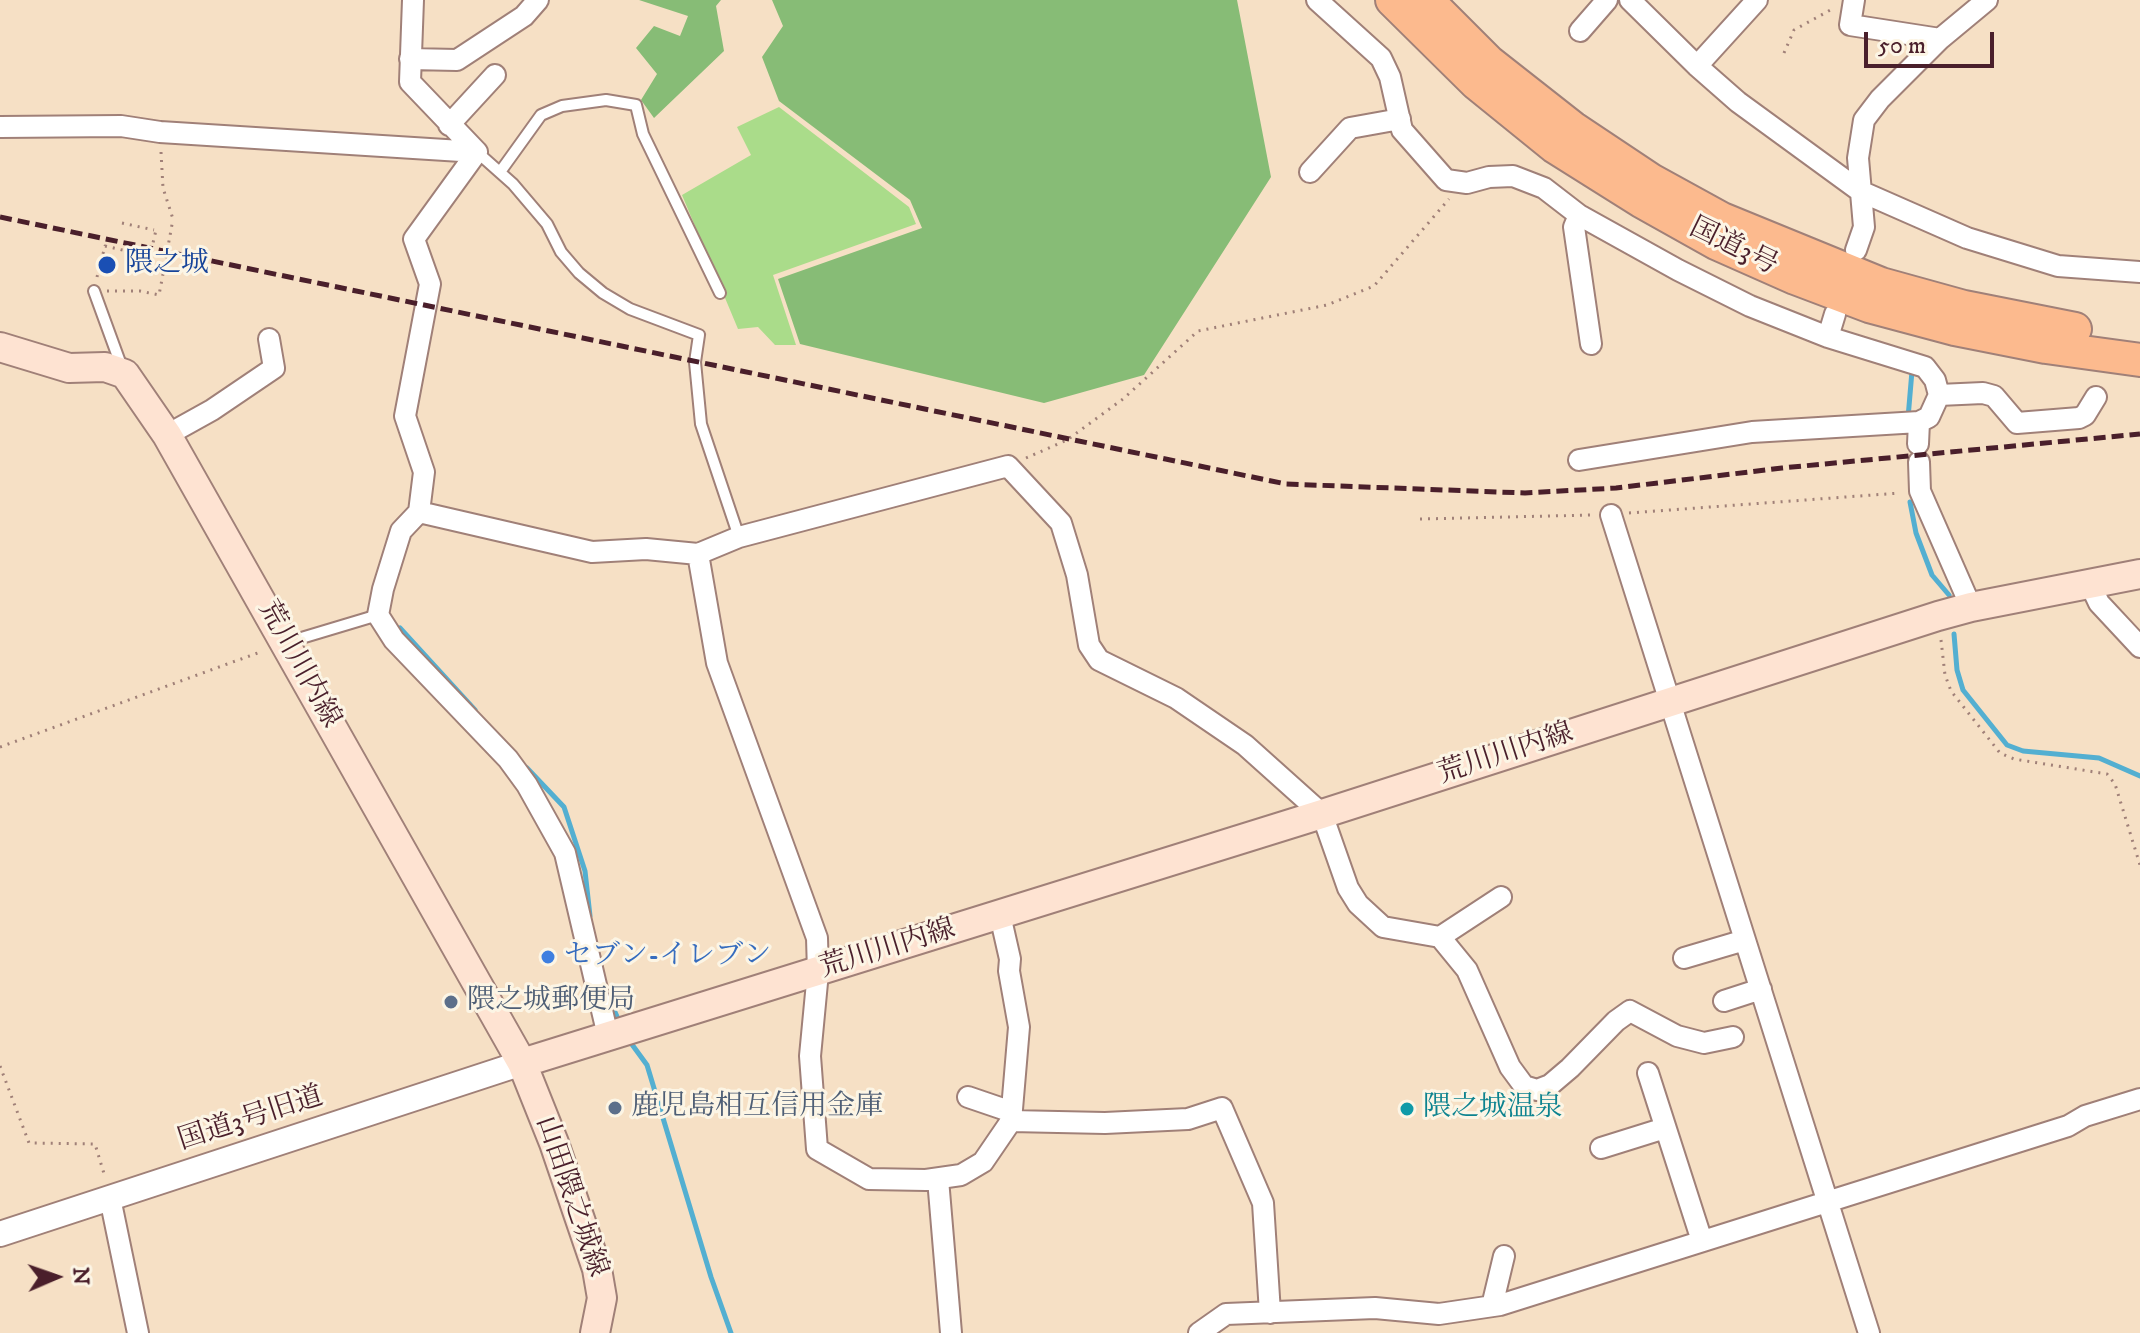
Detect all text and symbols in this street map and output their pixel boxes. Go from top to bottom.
scale bar [1868,16,1998,66]
text: 50 m [1878,31,1926,61]
street label: 国道3号 [1683,212,1783,284]
place label: 隈之城 [125,248,209,282]
marker: 隈之城 [96,254,118,276]
street label: 荒川川内線 [249,596,347,734]
street label: 荒川川内線 [1434,717,1578,793]
street label: 荒川川内線 [816,913,960,987]
place label: セブン-イレブン [564,940,771,974]
marker: セブン-イレブン [539,948,557,966]
place label: 隈之城郵便局 [467,985,635,1019]
marker: 隈之城郵便局 [442,993,460,1011]
street label: 国道3号旧道 [174,1081,328,1159]
place label: 鹿児島相互信用金庫 [631,1091,883,1125]
place label: 隈之城温泉 [1423,1092,1563,1126]
marker: 鹿児島相互信用金庫 [606,1099,624,1117]
marker: 隈之城温泉 [1398,1100,1416,1118]
street label: 山田隈之城線 [527,1112,613,1282]
north arrow [16,1237,96,1317]
text: N [67,1267,94,1286]

